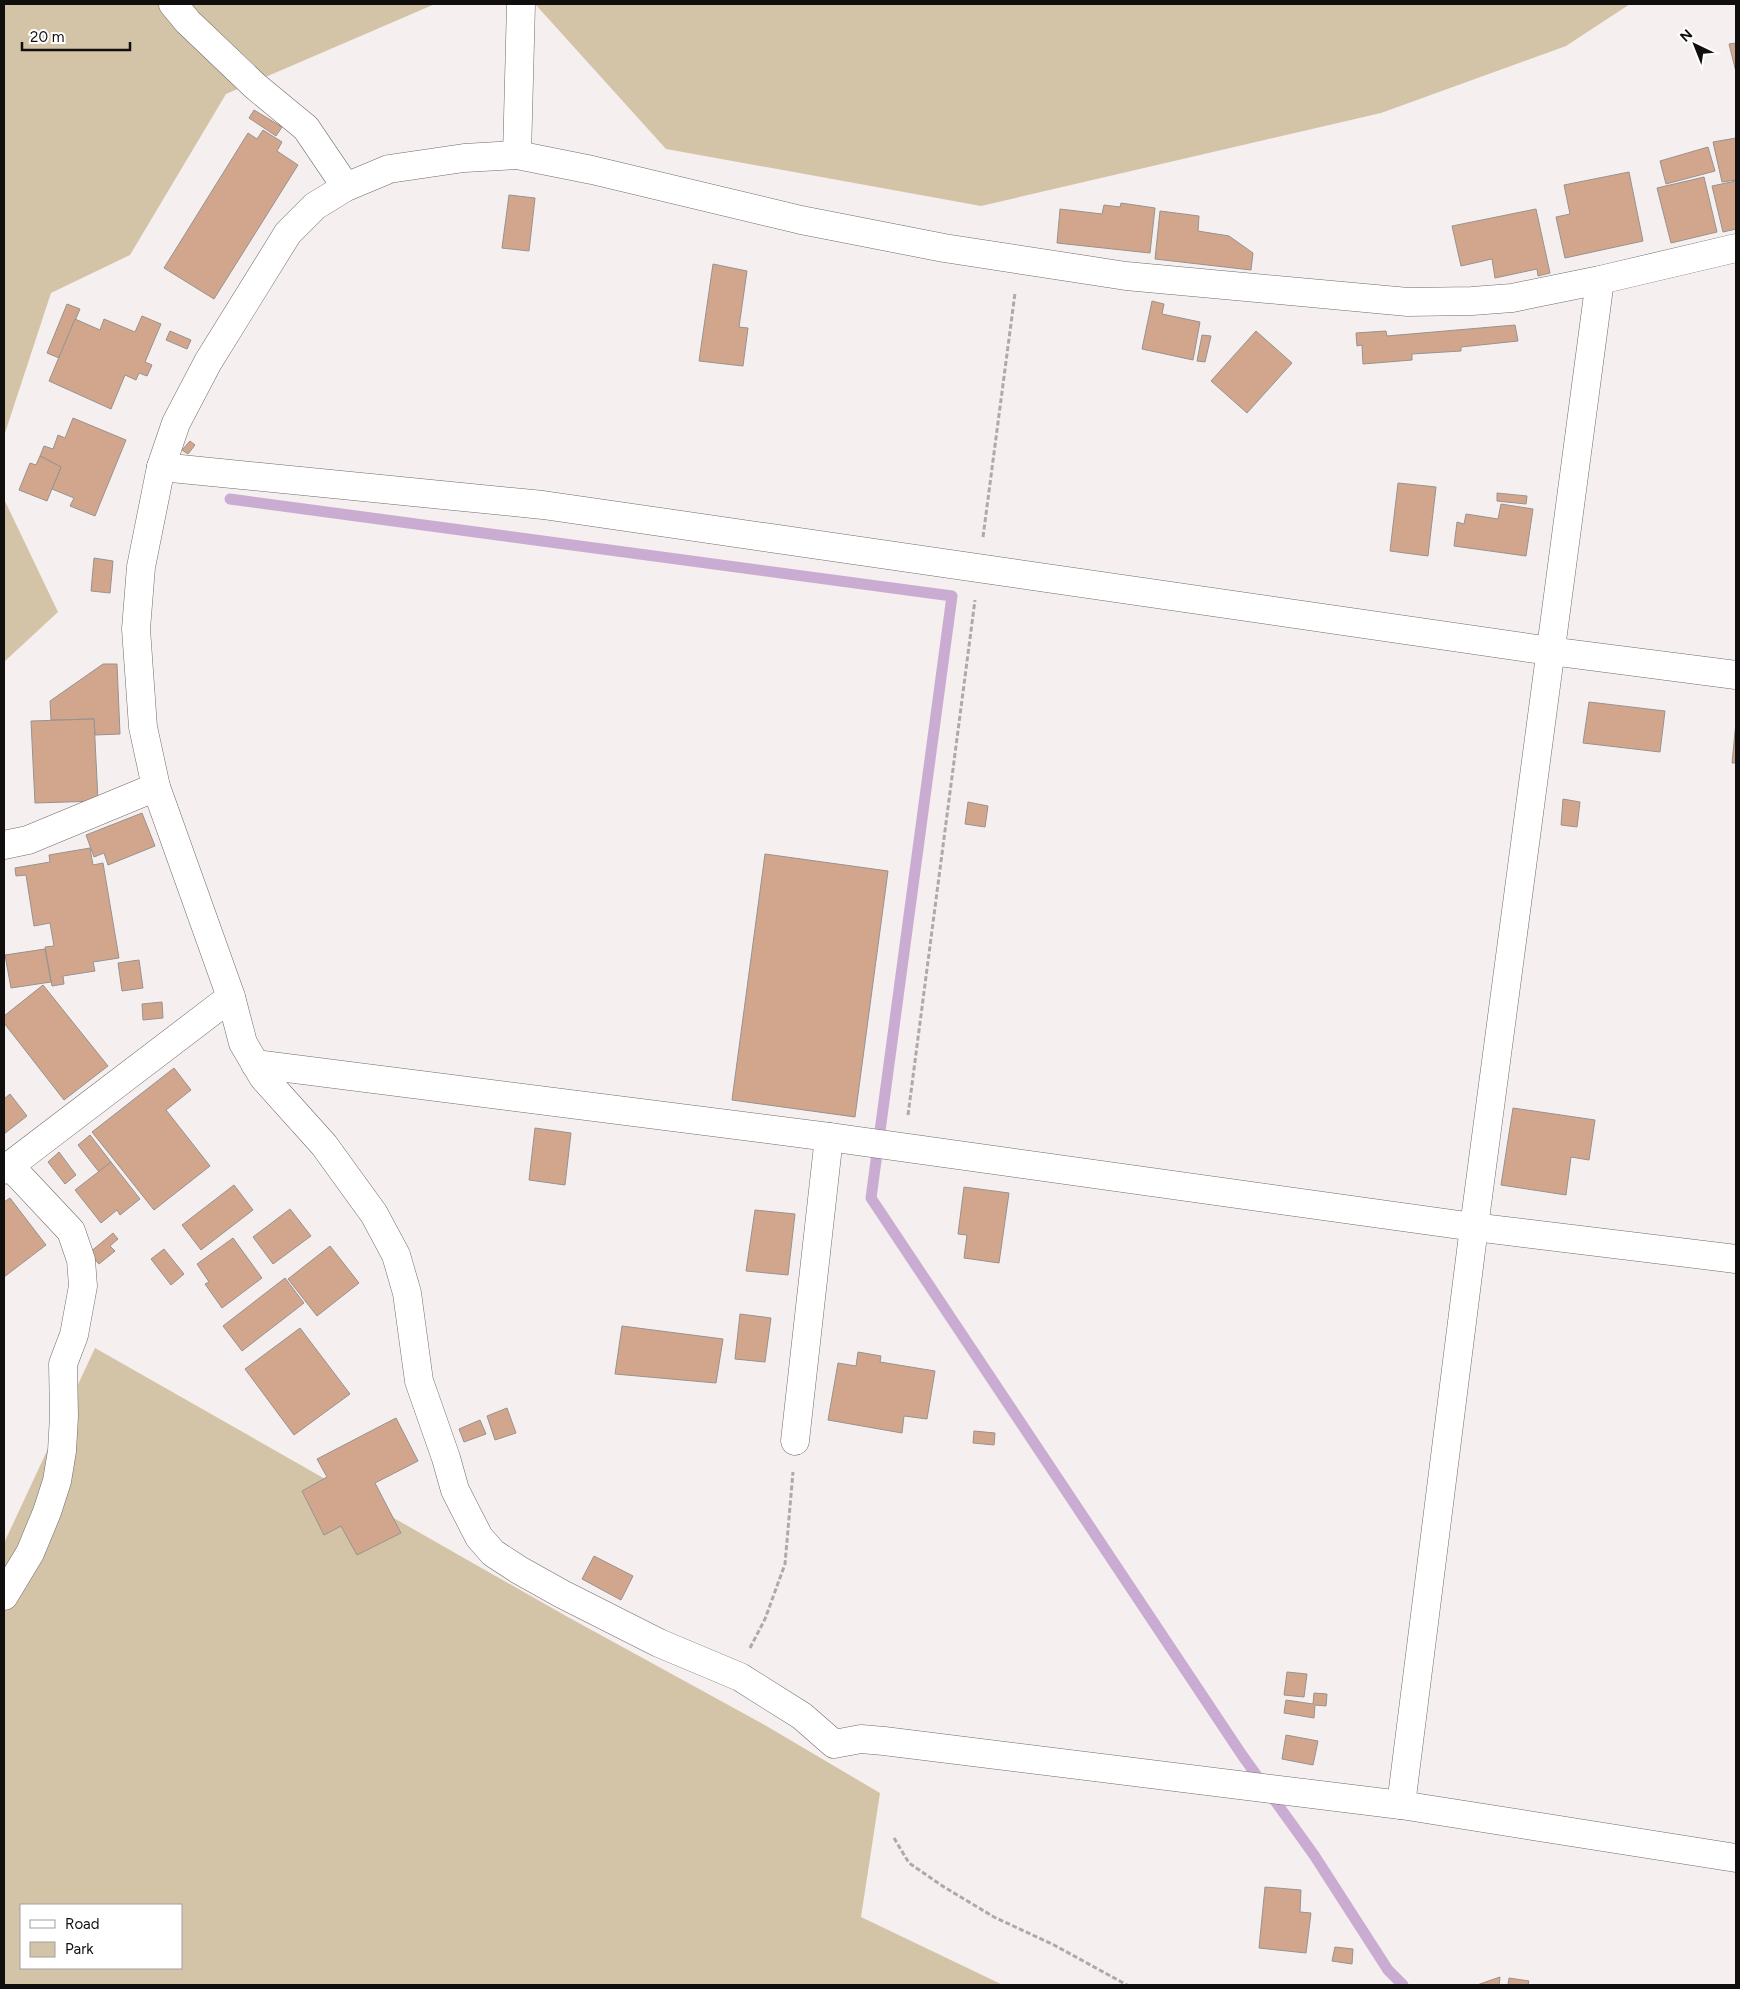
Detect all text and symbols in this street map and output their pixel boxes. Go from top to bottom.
scale bar [22,20,130,52]
north arrow [1670,20,1720,70]
text: N [1677,26,1696,46]
text: 20 m [30,28,64,46]
legend [20,1904,182,1969]
text: Road [65,1915,100,1933]
text: Park [65,1940,94,1958]

